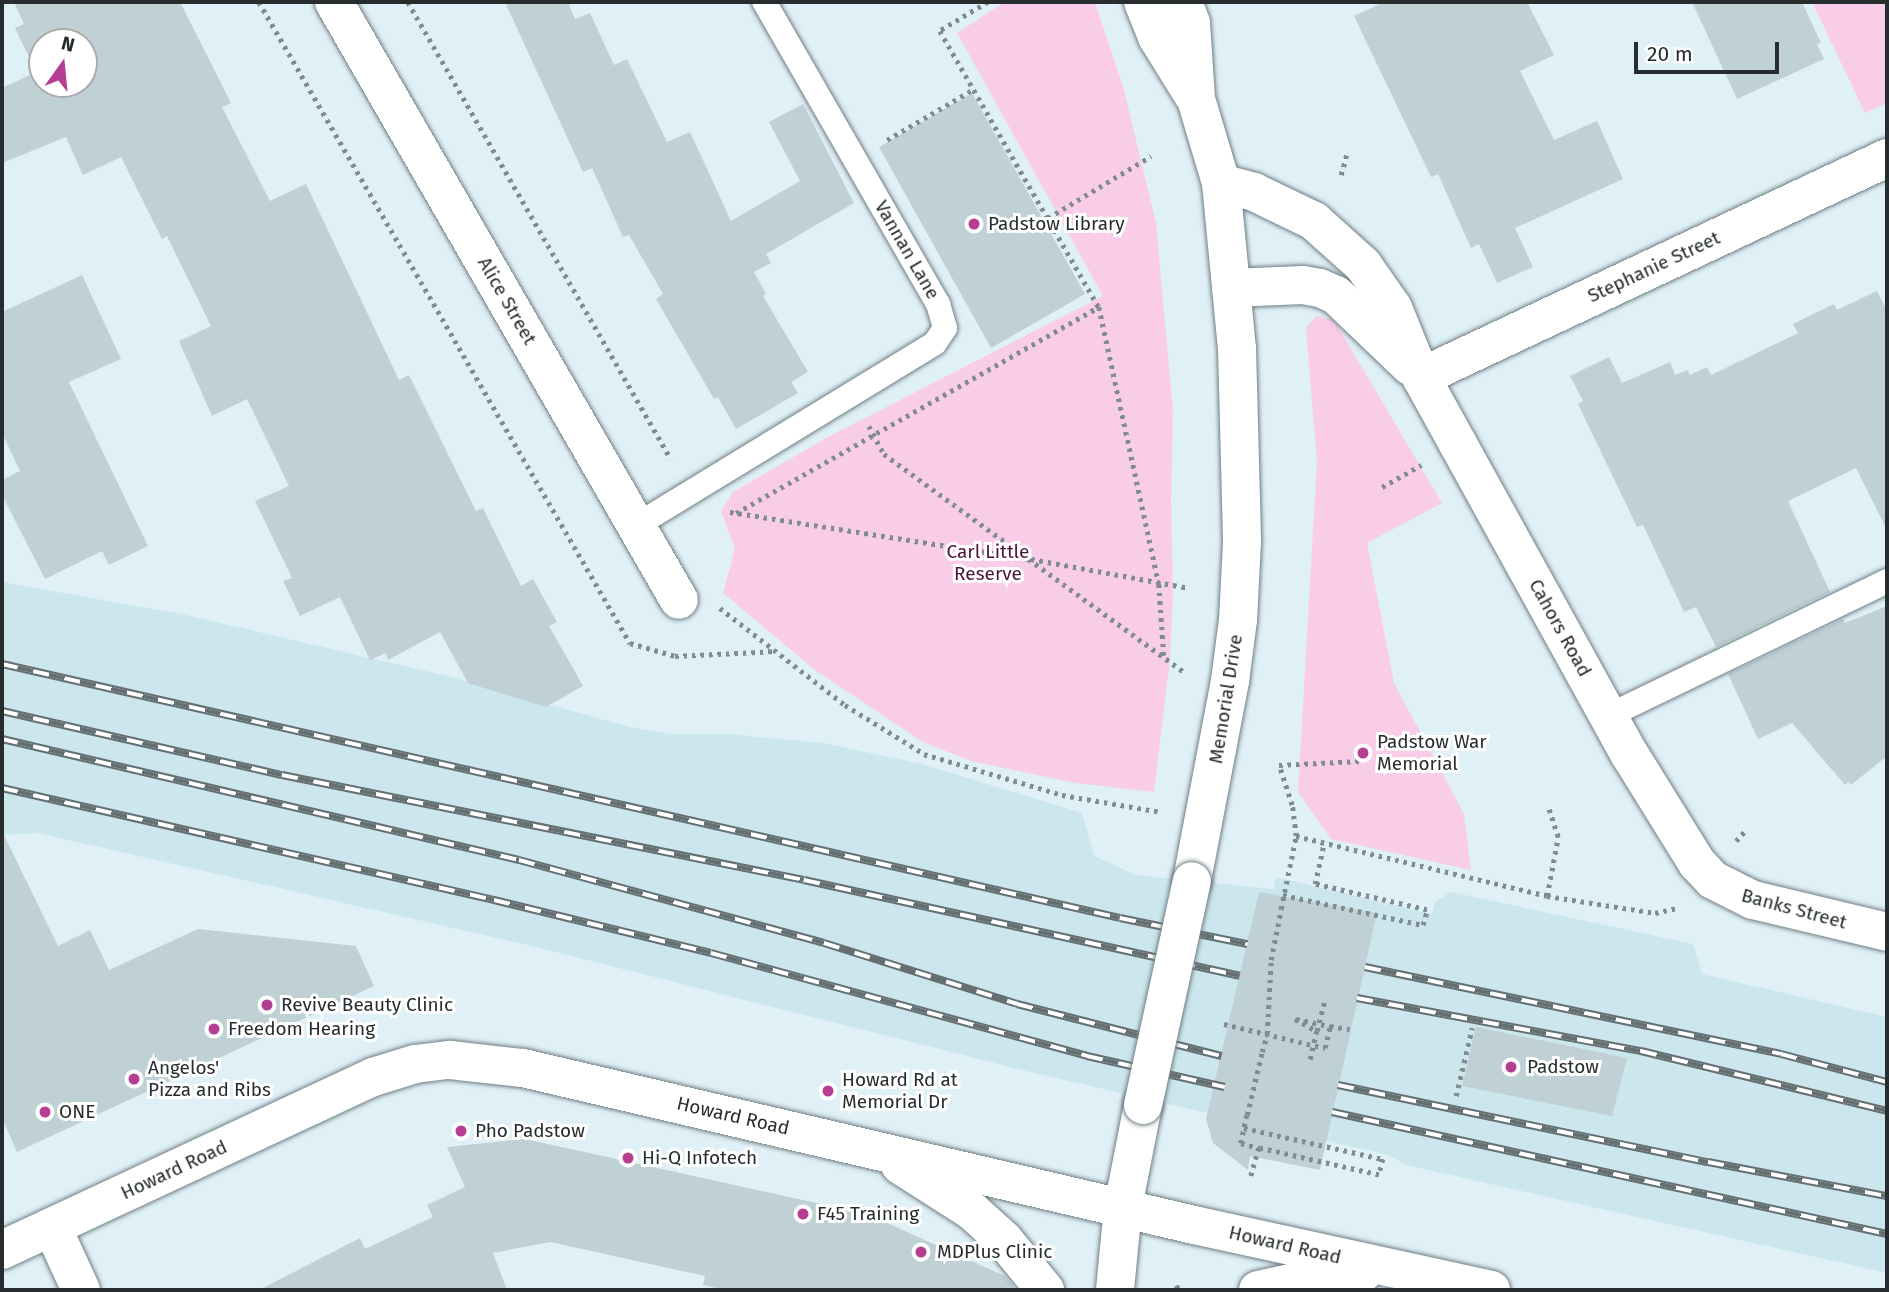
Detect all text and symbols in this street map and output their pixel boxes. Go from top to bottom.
north arrow [28,28,98,98]
scale bar [1637,28,1782,72]
text: N [59,31,77,57]
text: 20 m [1647,41,1693,67]
street label: Vannan Lane [870,197,944,303]
place label: Padstow Library [988,213,1125,235]
marker: Padstow Library [966,216,982,232]
street label: Stephanie Street [1584,226,1724,308]
street label: Alice Street [473,253,541,349]
park label: Carl Little Reserve [947,541,1029,585]
street label: Cahors Road [1524,575,1596,681]
street label: Memorial Drive [1205,633,1247,765]
place label: Padstow War Memorial [1377,731,1487,775]
marker: Padstow War Memorial [1355,745,1371,761]
street label: Banks Street [1739,884,1849,934]
place label: Revive Beauty Clinic [281,994,453,1016]
marker: Revive Beauty Clinic [259,997,275,1013]
place label: Freedom Hearing [228,1018,375,1040]
marker: Freedom Hearing [206,1021,222,1037]
place label: Padstow [1527,1056,1599,1078]
place label: Angelos' Pizza and Ribs [148,1057,271,1101]
marker: Padstow [1501,1057,1521,1077]
place label: Howard Rd at Memorial Dr [842,1069,958,1113]
marker: Angelos' Pizza and Ribs [126,1071,142,1087]
marker: Howard Rd at Memorial Dr [820,1083,836,1099]
street label: Howard Road [675,1092,791,1140]
place label: ONE [59,1101,95,1123]
marker: ONE [37,1104,53,1120]
place label: Pho Padstow [475,1120,585,1142]
marker: Pho Padstow [453,1123,469,1139]
street label: Howard Road [117,1135,231,1205]
place label: Hi-Q Infotech [642,1147,757,1169]
marker: Hi-Q Infotech [620,1150,636,1166]
place label: F45 Training [817,1203,919,1225]
marker: F45 Training [795,1206,811,1222]
street label: Howard Road [1227,1221,1343,1269]
place label: MDPlus Clinic [937,1241,1052,1263]
marker: MDPlus Clinic [911,1242,931,1262]

